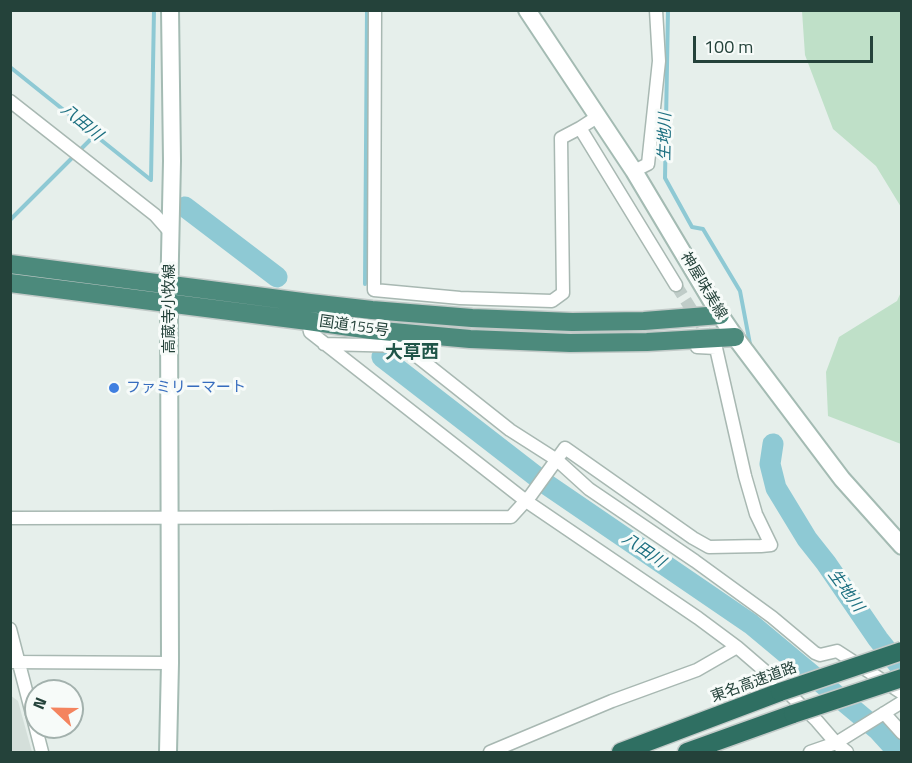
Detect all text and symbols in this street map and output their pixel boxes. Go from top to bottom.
scale bar [696,24,876,62]
text: 100 m [704,33,753,60]
water label: 八田川 [56,100,106,146]
water label: 生地川 [656,113,676,161]
street label: 神屋味美線 [676,249,730,323]
street label: 高蔵寺小牧線 [161,264,179,354]
street label: 国道155号 [318,313,390,341]
district label: 大草西 [385,343,439,365]
place label: ファミリーマート [126,379,246,397]
marker: ファミリーマート [107,381,121,395]
water label: 八田川 [618,530,668,572]
water label: 生地川 [823,566,867,616]
street label: 東名高速道路 [709,659,799,707]
north arrow [24,679,84,739]
text: N [26,693,52,713]

